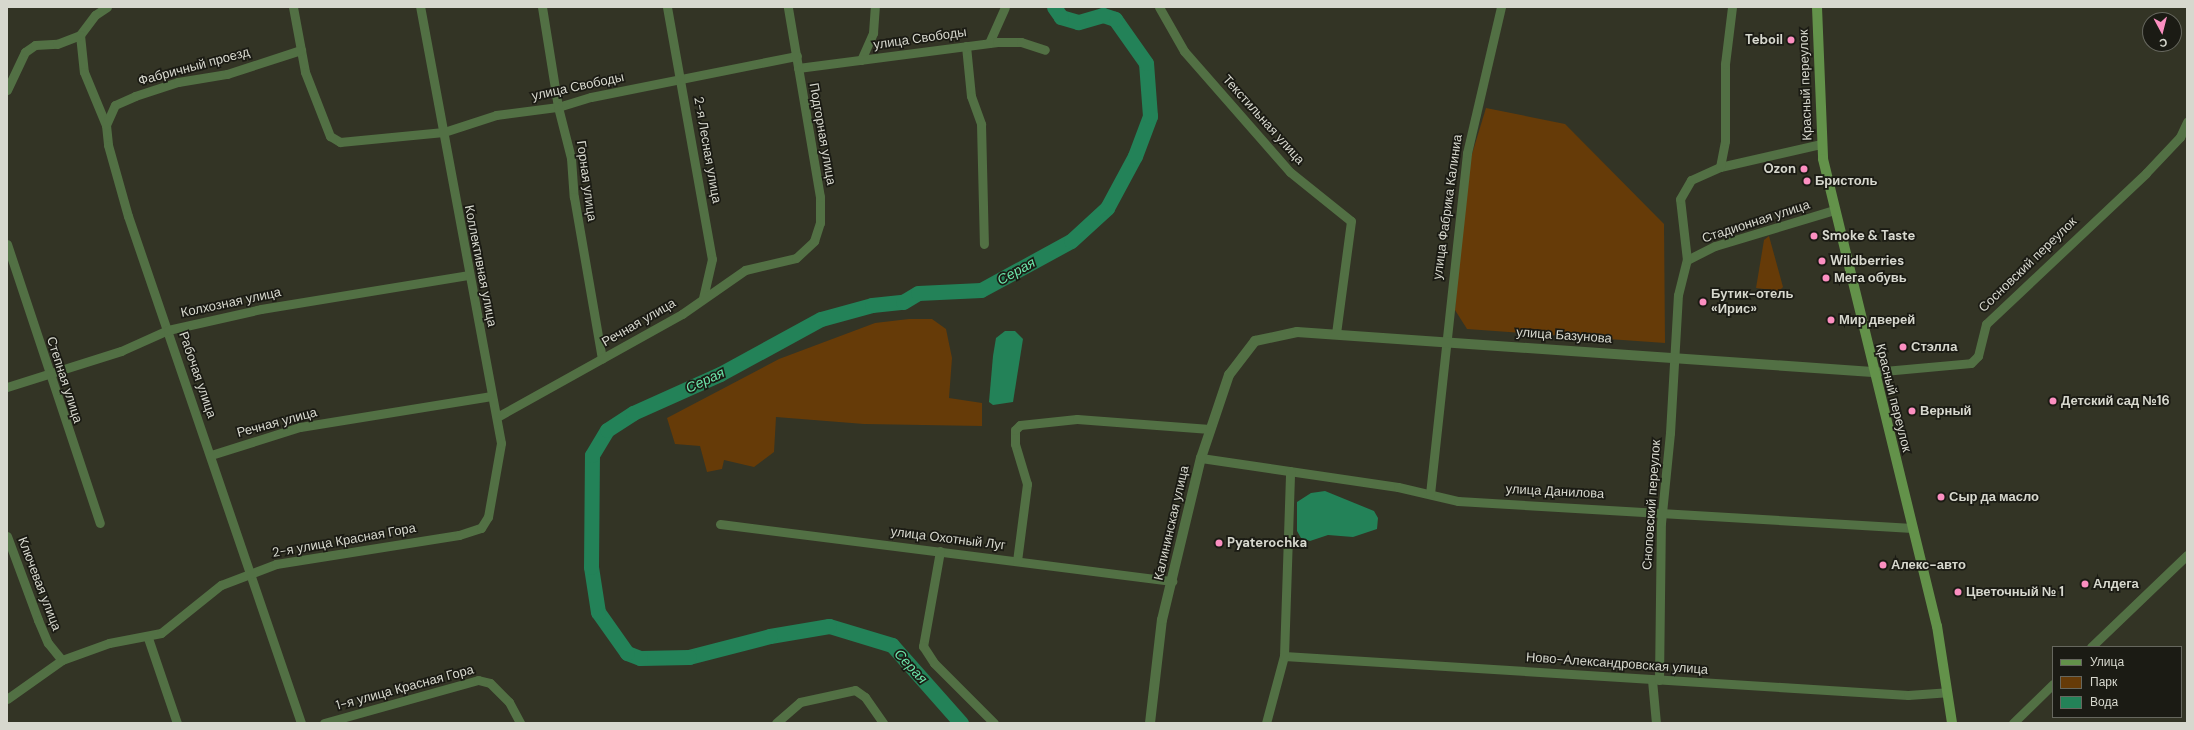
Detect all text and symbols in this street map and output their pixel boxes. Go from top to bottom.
north arrow [2142,12,2182,52]
street label: улица Свободы [872,25,968,53]
street label: Красный переулок [1796,29,1816,141]
place label: Teboil [1745,32,1783,48]
marker: Teboil [1786,35,1796,45]
text: С [2159,35,2168,50]
street label: Фабричный проезд [137,45,251,89]
street label: улица Свободы [530,70,626,104]
street label: Текстильная улица [1219,72,1307,168]
street label: Подгорная улица [805,82,839,186]
street label: 2-я Лесная улица [690,96,724,204]
street label: улица Фабрика Калиниа [1430,134,1466,280]
street label: Горная улица [573,140,599,222]
place label: Ozon [1763,161,1796,177]
marker: Ozon [1799,164,1809,174]
place label: Бристоль [1815,173,1878,189]
marker: Бристоль [1802,176,1812,186]
street label: Стадионная улица [1700,197,1812,247]
street label: Коллективная улица [461,204,499,328]
street label: Сосновский переулок [1976,214,2080,316]
place label: Smoke & Taste [1822,228,1915,244]
marker: Smoke & Taste [1809,231,1819,241]
place label: Wildberries [1830,253,1904,269]
water label: Серая [994,254,1038,288]
marker: Wildberries [1817,256,1827,266]
place label: Мега обувь [1834,270,1907,286]
marker: Мега обувь [1821,273,1831,283]
street label: Колхозная улица [179,285,283,321]
place label: Бутик-отель «Ирис» [1711,287,1793,318]
street label: Речная улица [599,296,679,350]
marker: Бутик-отель «Ирис» [1698,297,1708,307]
place label: Мир дверей [1839,312,1915,328]
marker: Мир дверей [1826,315,1836,325]
street label: улица Базунова [1516,325,1612,347]
street label: Рабочая улица [175,330,219,420]
street label: Степная улица [43,335,85,425]
place label: Стэлла [1911,339,1957,355]
street label: Красный переулок [1872,342,1914,454]
marker: Стэлла [1898,342,1908,352]
water label: Серая [683,364,727,396]
place label: Детский сад №16 [2061,393,2170,409]
marker: Детский сад №16 [2048,396,2058,406]
place label: Верный [1920,403,1972,419]
street label: Речная улица [235,405,319,441]
marker: Верный [1907,406,1917,416]
street label: Сноповский переулок [1640,439,1664,571]
street label: Калининская улица [1151,464,1193,582]
street label: улица Данилова [1505,482,1605,502]
place label: Сыр да масло [1949,489,2039,505]
marker: Сыр да масло [1936,492,1946,502]
street label: 2-я улица Красная Гора [271,521,417,561]
street label: улица Охотный Луг [890,524,1006,554]
street label: Ключевая улица [14,535,64,633]
place label: Pyaterochka [1227,535,1307,551]
marker: Pyaterochka [1214,538,1224,548]
place label: Алекс-авто [1891,557,1966,573]
marker: Алекс-авто [1878,560,1888,570]
place label: Алдега [2093,576,2139,592]
marker: Алдега [2080,579,2090,589]
place label: Цветочный № 1 [1966,584,2064,600]
marker: Цветочный № 1 [1953,587,1963,597]
water label: Серая [891,645,931,687]
legend [2052,646,2182,718]
street label: Ново-Александровская улица [1525,650,1709,678]
text: Улица [2090,654,2124,670]
street label: 1-я улица Красная Гора [334,662,476,714]
text: Парк [2090,674,2117,690]
text: Вода [2090,694,2118,710]

